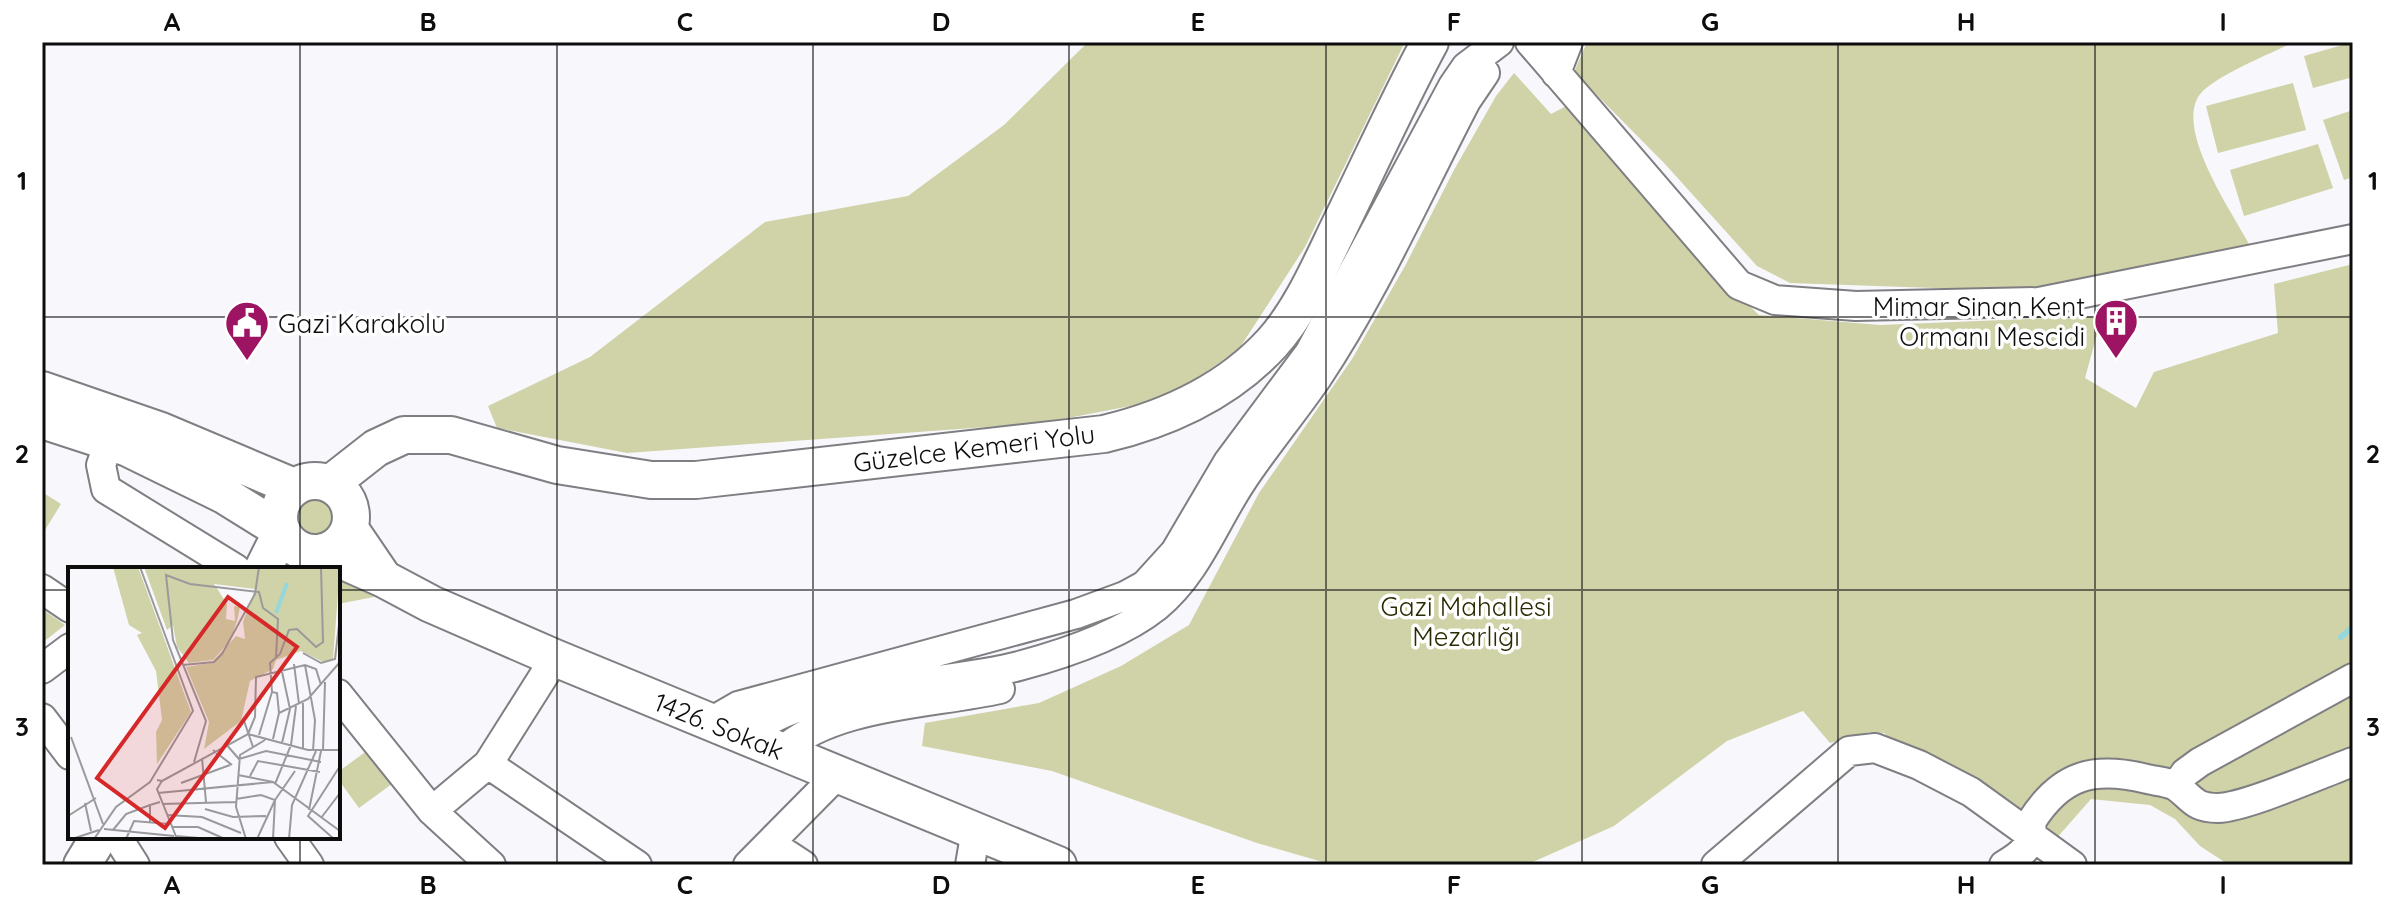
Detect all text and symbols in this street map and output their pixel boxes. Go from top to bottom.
text: A [164,5,181,38]
text: B [419,5,437,38]
text: C [677,5,693,38]
text: D [932,5,950,38]
text: E [1191,5,1205,38]
text: F [1447,5,1461,38]
text: G [1701,5,1719,38]
text: H [1957,5,1975,38]
text: I [2219,5,2227,38]
text: 1 [17,164,27,197]
text: 1 [2368,164,2378,197]
place label: Mimar Sinan Kent Ormanı Mescidi [1873,290,2085,353]
building icon: Mimar Sinan Kent Ormanı Mescidi [2092,297,2140,360]
public building icon: Gazi Karakolu [223,299,271,362]
place label: Gazi Karakolu [278,307,446,340]
street label: Güzelce Kemeri Yolu [851,417,1097,479]
text: 2 [15,437,29,470]
text: 2 [2366,437,2380,470]
inset map [68,567,340,839]
park label: Gazi Mahallesi Mezarlığı [1380,590,1552,653]
street label: 1426. Sokak [649,685,789,767]
text: 3 [15,710,29,743]
text: 3 [2366,710,2380,743]
text: A [164,868,181,901]
text: B [419,868,437,901]
text: C [677,868,693,901]
text: D [932,868,950,901]
text: E [1191,868,1205,901]
text: F [1447,868,1461,901]
text: G [1701,868,1719,901]
text: H [1957,868,1975,901]
text: I [2219,868,2227,901]

